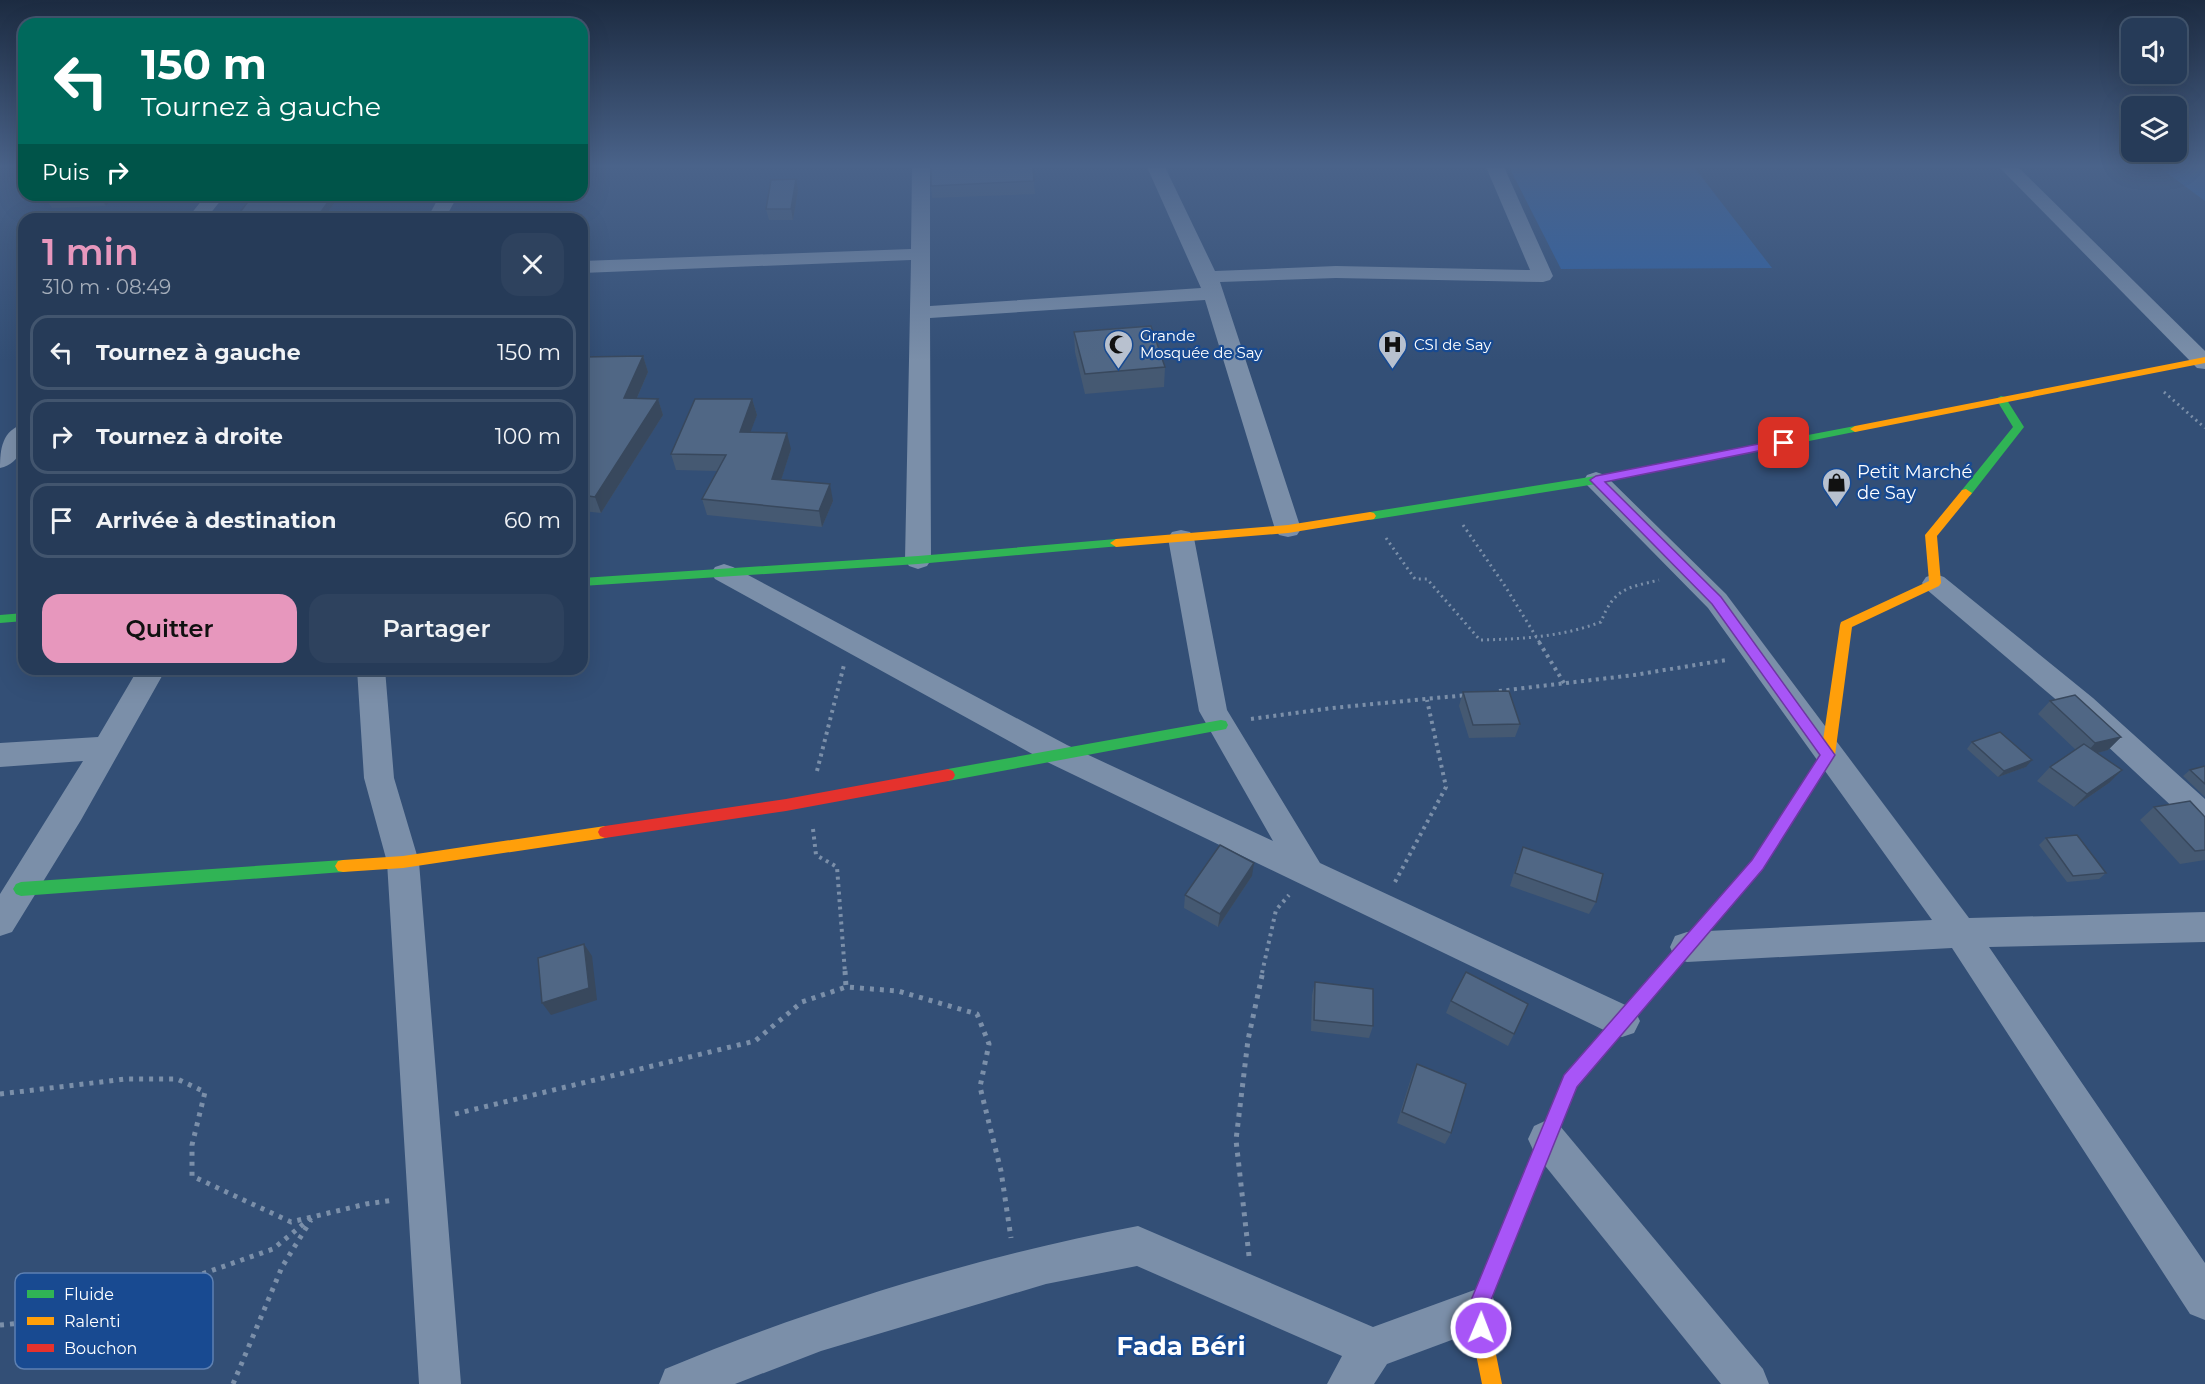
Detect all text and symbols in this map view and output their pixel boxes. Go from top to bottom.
map controls [2121,18,2187,162]
button: sound [2121,18,2187,84]
text: 150 m [141,38,267,90]
icon: left [42,42,120,120]
text: Tournez à gauche [141,90,381,123]
button: layers [2121,96,2187,162]
icon: right [101,156,134,189]
text: Puis [42,159,89,186]
text: 1 min [42,230,139,274]
button: close [501,233,564,296]
text: 310 m · 08:49 [42,275,171,299]
place label: Grande Mosquée de Say [1140,326,1263,362]
mosque icon: Grande Mosquée de Say [1103,328,1135,370]
hospital icon: CSI de Say [1377,328,1409,370]
place label: CSI de Say [1414,335,1492,354]
icon: left [45,336,78,369]
text: Tournez à gauche [96,339,301,366]
text: 150 m [497,339,561,366]
pin [1758,417,1809,468]
icon: right [45,420,78,453]
text: Tournez à droite [96,423,283,450]
text: 100 m [495,423,561,450]
icon: arrive [1767,426,1800,459]
place label: Petit Marché de Say [1857,461,1973,504]
shop icon: Petit Marché de Say [1820,466,1852,508]
icon: arrive [45,504,78,537]
text: Arrivée à destination [96,507,336,534]
text: 60 m [504,507,561,534]
button: Quitter [42,594,297,663]
button: Partager [309,594,564,663]
legend [15,1273,213,1369]
text: Fluide [64,1285,114,1304]
position arrow [1449,1296,1513,1360]
text: Ralenti [64,1312,121,1331]
district label: Fada Béri [1117,1330,1246,1362]
text: Bouchon [64,1339,137,1358]

